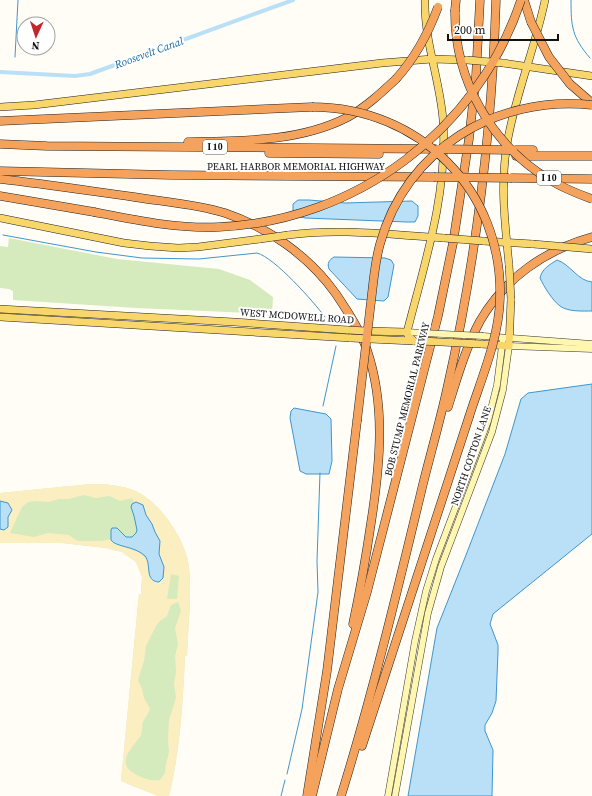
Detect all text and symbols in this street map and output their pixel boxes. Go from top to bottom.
north arrow [16,16,56,56]
scale bar [448,16,558,42]
text: 200 m [454,22,486,38]
water label: Roosevelt Canal [112,33,186,73]
text: N [31,38,40,53]
road number: I 10 [203,140,227,154]
street label: PEARL HARBOR MEMORIAL HIGHWAY [207,160,386,173]
road number: I 10 [537,171,561,185]
street label: WEST MCDOWELL ROAD [240,306,354,326]
street label: BOB STUMP MEMORIAL PARKWAY [382,320,433,477]
street label: NORTH COTTON LANE [448,405,494,507]

